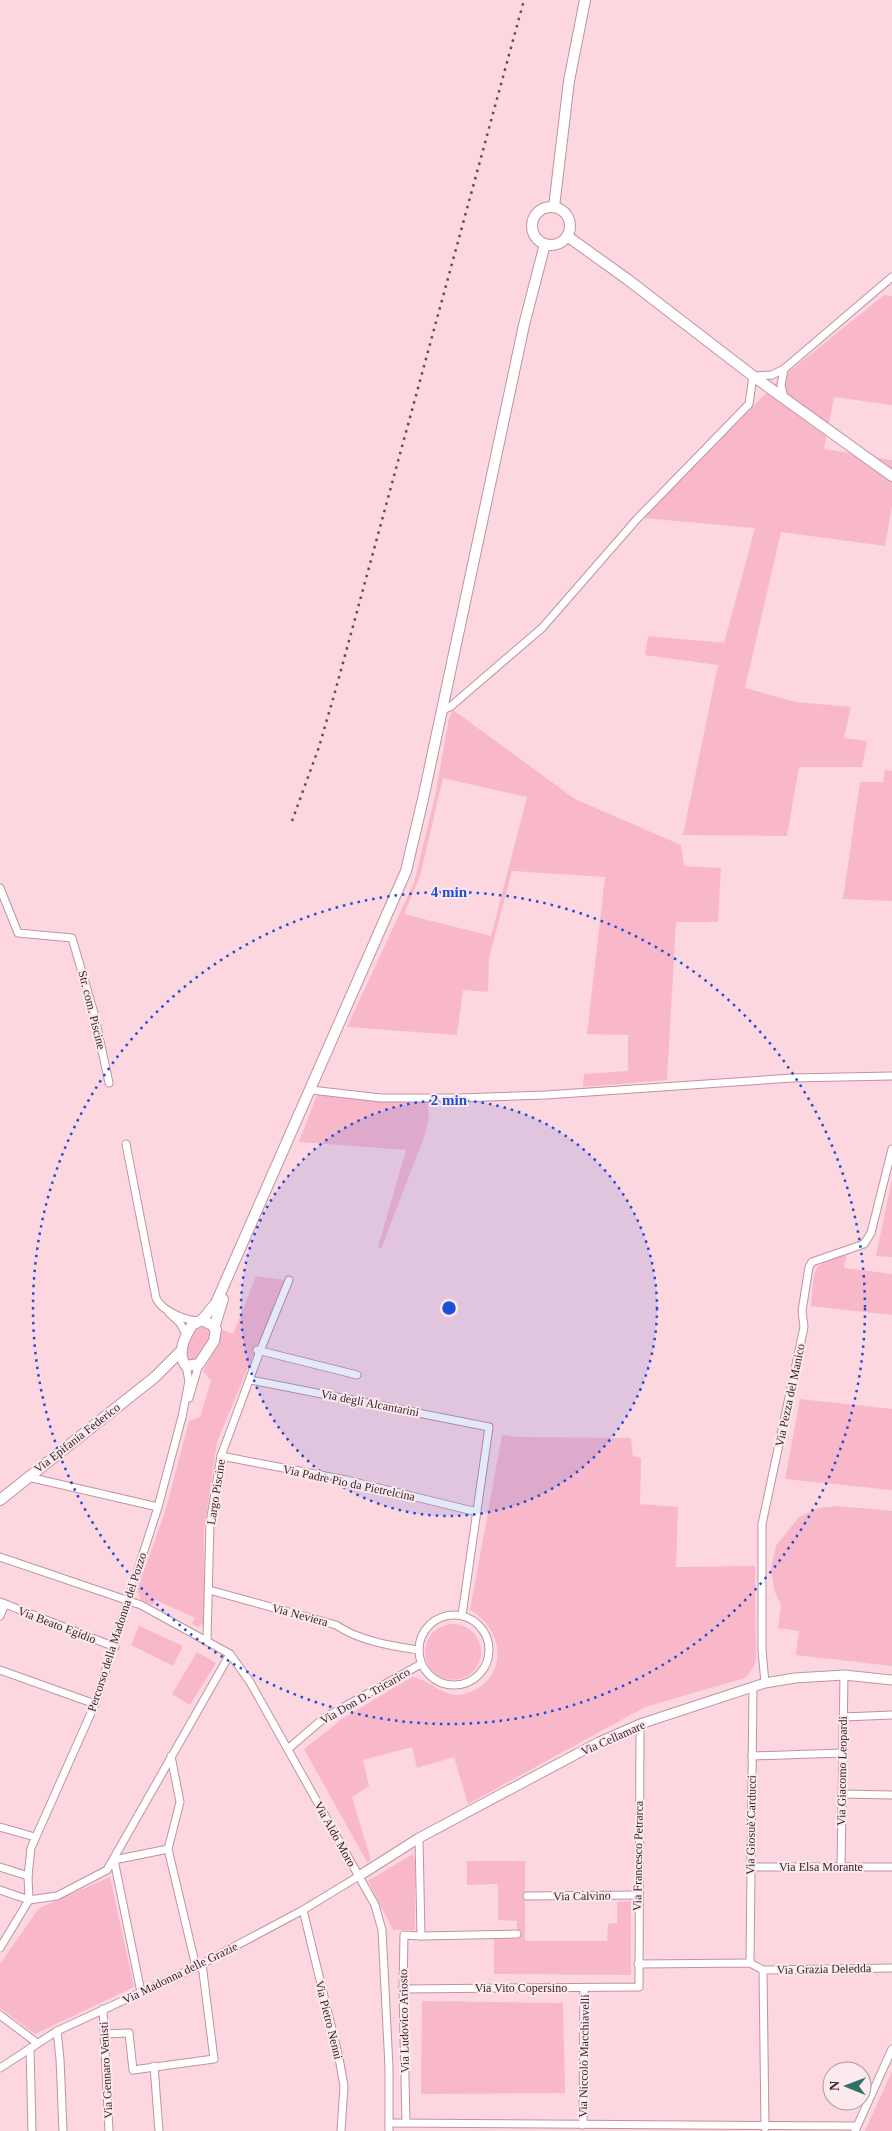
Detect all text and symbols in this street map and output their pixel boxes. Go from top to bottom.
text: 4 min [431,884,468,900]
street label: Str. com. Piscine [75,969,109,1051]
text: 2 min [431,1092,468,1108]
centre of rings [440,1299,458,1317]
street label: Via Pezza del Manico [772,1342,808,1448]
street label: Via degli Alcantarini [320,1387,421,1420]
street label: Via Epifania Federico [31,1400,123,1476]
street label: Largo Piscine [204,1458,228,1526]
street label: Via Padre Pio da Pietrelcina [282,1462,417,1504]
street label: Percorso della Madonna del Pozzo [85,1551,149,1713]
street label: Via Neviera [270,1601,330,1629]
street label: Via Beato Egidio [16,1604,98,1646]
street label: Via Don D. Tricarico [318,1665,412,1727]
street label: Via Giacomo Leopardi [834,1715,850,1826]
street label: Via Cellamare [579,1718,647,1758]
street label: Via Giosuè Carducci [743,1774,759,1875]
street label: Via Aldo Moro [311,1799,359,1869]
street label: Via Francesco Petrarca [630,1800,646,1911]
street label: Via Elsa Morante [779,1860,863,1874]
street label: Via Calvino [553,1888,611,1904]
street label: Via Madonna delle Grazie [120,1939,240,2007]
street label: Via Grazia Deledda [777,1961,872,1977]
street label: Via Ludovico Ariosto [396,1969,412,2073]
street label: Via Pietro Nenni [312,1979,346,2061]
street label: Via Vito Copersino [475,1981,567,1995]
street label: Via Niccolò Macchiavelli [576,1994,592,2118]
street label: Via Gennaro Venisti [96,2021,116,2119]
north arrow [822,2061,872,2111]
text: N [827,2081,842,2091]

